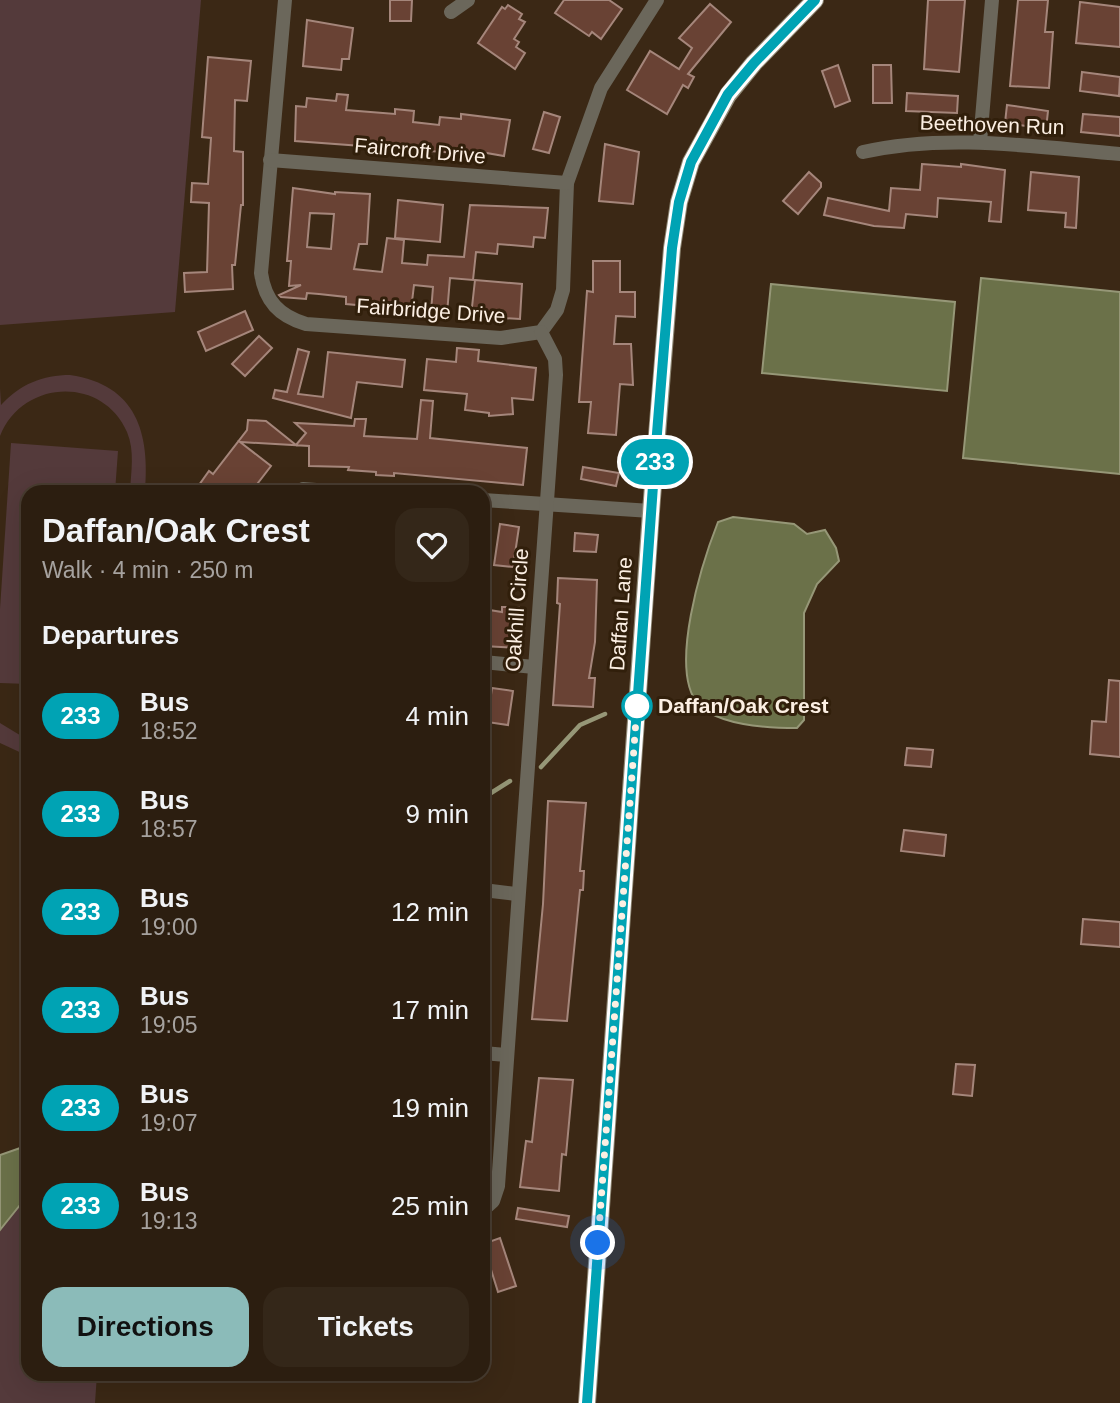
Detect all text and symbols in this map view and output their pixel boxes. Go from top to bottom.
street label: Beethoven Run [919,110,1065,139]
street label: Faircroft Drive [353,133,487,168]
street label: Fairbridge Drive [356,294,506,327]
line badge: 233 [615,439,695,485]
text: 233 [635,448,675,475]
button: heart [395,508,469,582]
text: Daffan/Oak Crest [42,512,310,549]
street label: Oakhill Circle [501,547,532,672]
street label: Daffan Lane [605,556,636,672]
text: Walk · 4 min · 250 m [42,557,253,583]
text: Departures [42,620,179,650]
text: Bus [140,687,189,717]
marker: Daffan/Oak Crest [622,691,652,721]
place label: Daffan/Oak Crest [658,694,828,717]
text: 4 min [405,701,469,731]
text: 233 [60,702,101,729]
text: 18:52 [140,718,198,744]
text: Bus [140,785,189,815]
text: 9 min [405,799,469,829]
text: 233 [60,800,101,827]
text: 18:57 [140,816,198,842]
text: Bus [140,883,189,913]
text: 12 min [391,897,469,927]
text: 233 [60,898,101,925]
text: 19:00 [140,914,198,940]
text: Bus [140,981,189,1011]
text: 17 min [391,995,469,1025]
text: 233 [60,996,101,1023]
text: 19:05 [140,1012,198,1038]
text: Bus [140,1079,189,1109]
text: 19 min [391,1093,469,1123]
text: 233 [60,1094,101,1121]
text: 19:07 [140,1110,198,1136]
text: Bus [140,1177,189,1207]
text: 25 min [391,1191,469,1221]
text: 233 [60,1192,101,1219]
text: 19:13 [140,1208,198,1234]
your location [580,1225,615,1260]
button: Directions [42,1287,249,1367]
button: Tickets [263,1287,469,1367]

